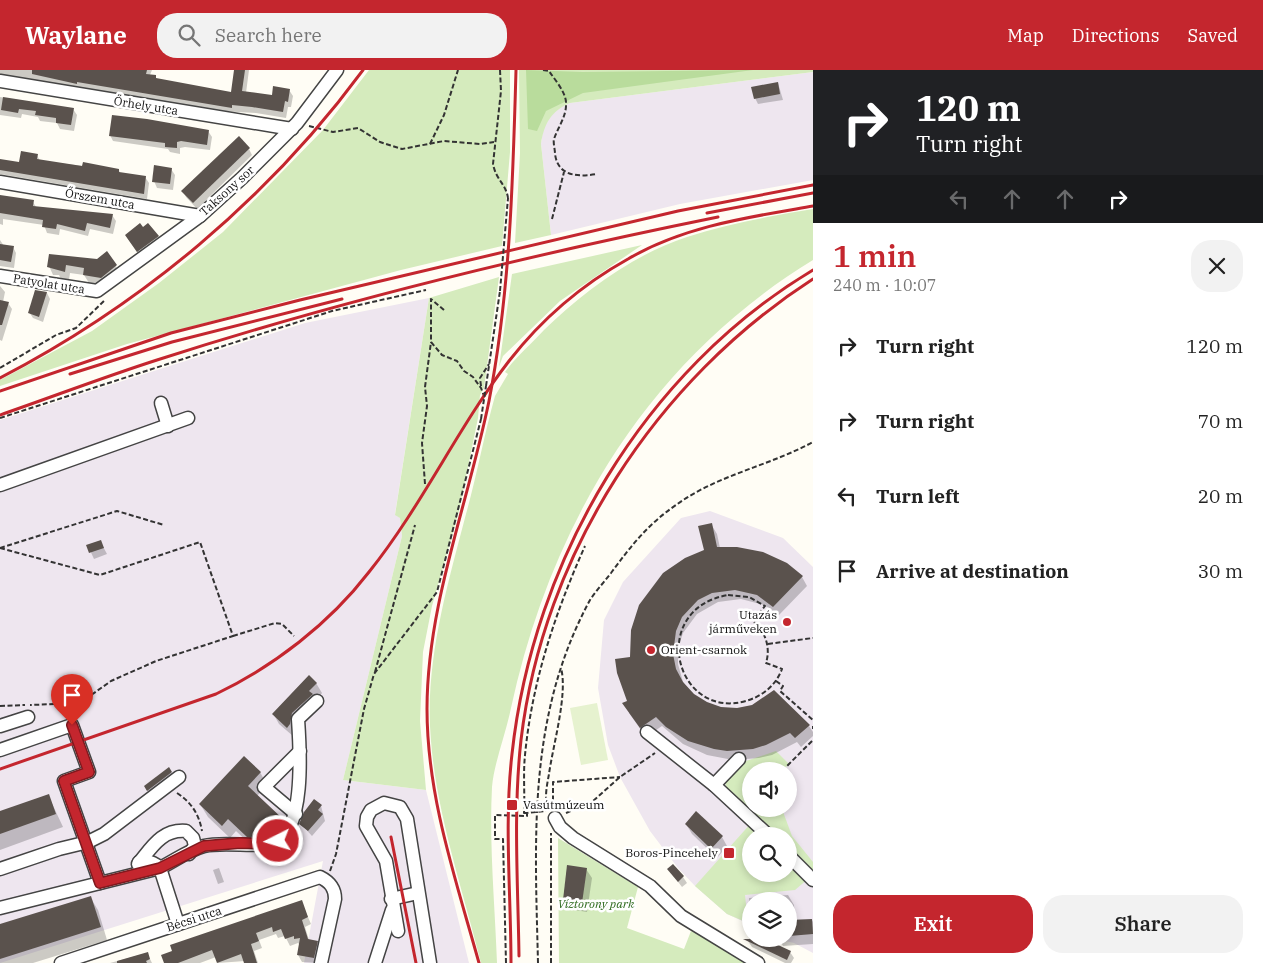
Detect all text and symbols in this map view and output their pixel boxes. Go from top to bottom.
search box [157,13,507,58]
text: Waylane [25,19,127,51]
icon: search [175,21,203,49]
text: Search here [215,23,322,47]
text: Map [1007,24,1044,47]
text: Directions [1072,24,1160,47]
text: Saved [1188,24,1238,47]
text: 120 m [916,85,1021,131]
icon: right [833,90,898,155]
street label: Őrhely utca [113,93,180,118]
text: Turn right [916,129,1023,158]
street label: Taksony sor [196,162,258,219]
street label: Őrszem utca [64,185,137,212]
icon: left [945,185,973,213]
icon: ahead [998,185,1026,213]
icon: ahead [1051,185,1079,213]
icon: right [1104,185,1132,213]
text: 1 min [833,236,916,275]
button: close [1191,240,1243,292]
street label: Patyolat utca [12,270,86,297]
text: 240 m · 10:07 [833,275,936,295]
icon: right [833,332,861,360]
text: Turn right [876,334,974,358]
text: 120 m [1186,334,1243,358]
icon: right [833,407,861,435]
text: Turn right [876,409,974,433]
text: 70 m [1198,409,1243,433]
icon: left [833,482,861,510]
text: Turn left [876,484,959,508]
text: 20 m [1198,484,1243,508]
icon: arrive [833,557,861,585]
text: Arrive at destination [876,559,1069,583]
text: 30 m [1198,559,1243,583]
place label: Utazás járműveken [708,607,777,636]
marker: Utazás járműveken [781,616,793,628]
place label: Orient-csarnok [661,642,747,657]
marker: Orient-csarnok [645,644,657,656]
pin [51,674,93,725]
icon: arrive [58,681,86,709]
map controls [742,762,797,947]
button: sound [742,762,797,817]
place label: Vasútmúzeum [523,797,605,812]
marker: Vasútmúzeum [505,798,519,812]
position arrow [251,814,303,866]
button: search [742,827,797,882]
place label: Boros-Pincehely [625,845,719,860]
marker: Boros-Pincehely [722,846,736,860]
button: layers [742,892,797,947]
button: Exit [833,895,1033,953]
button: Share [1043,895,1243,953]
park label: Víztorony park [558,896,635,911]
street label: Bécsi utca [164,902,224,935]

